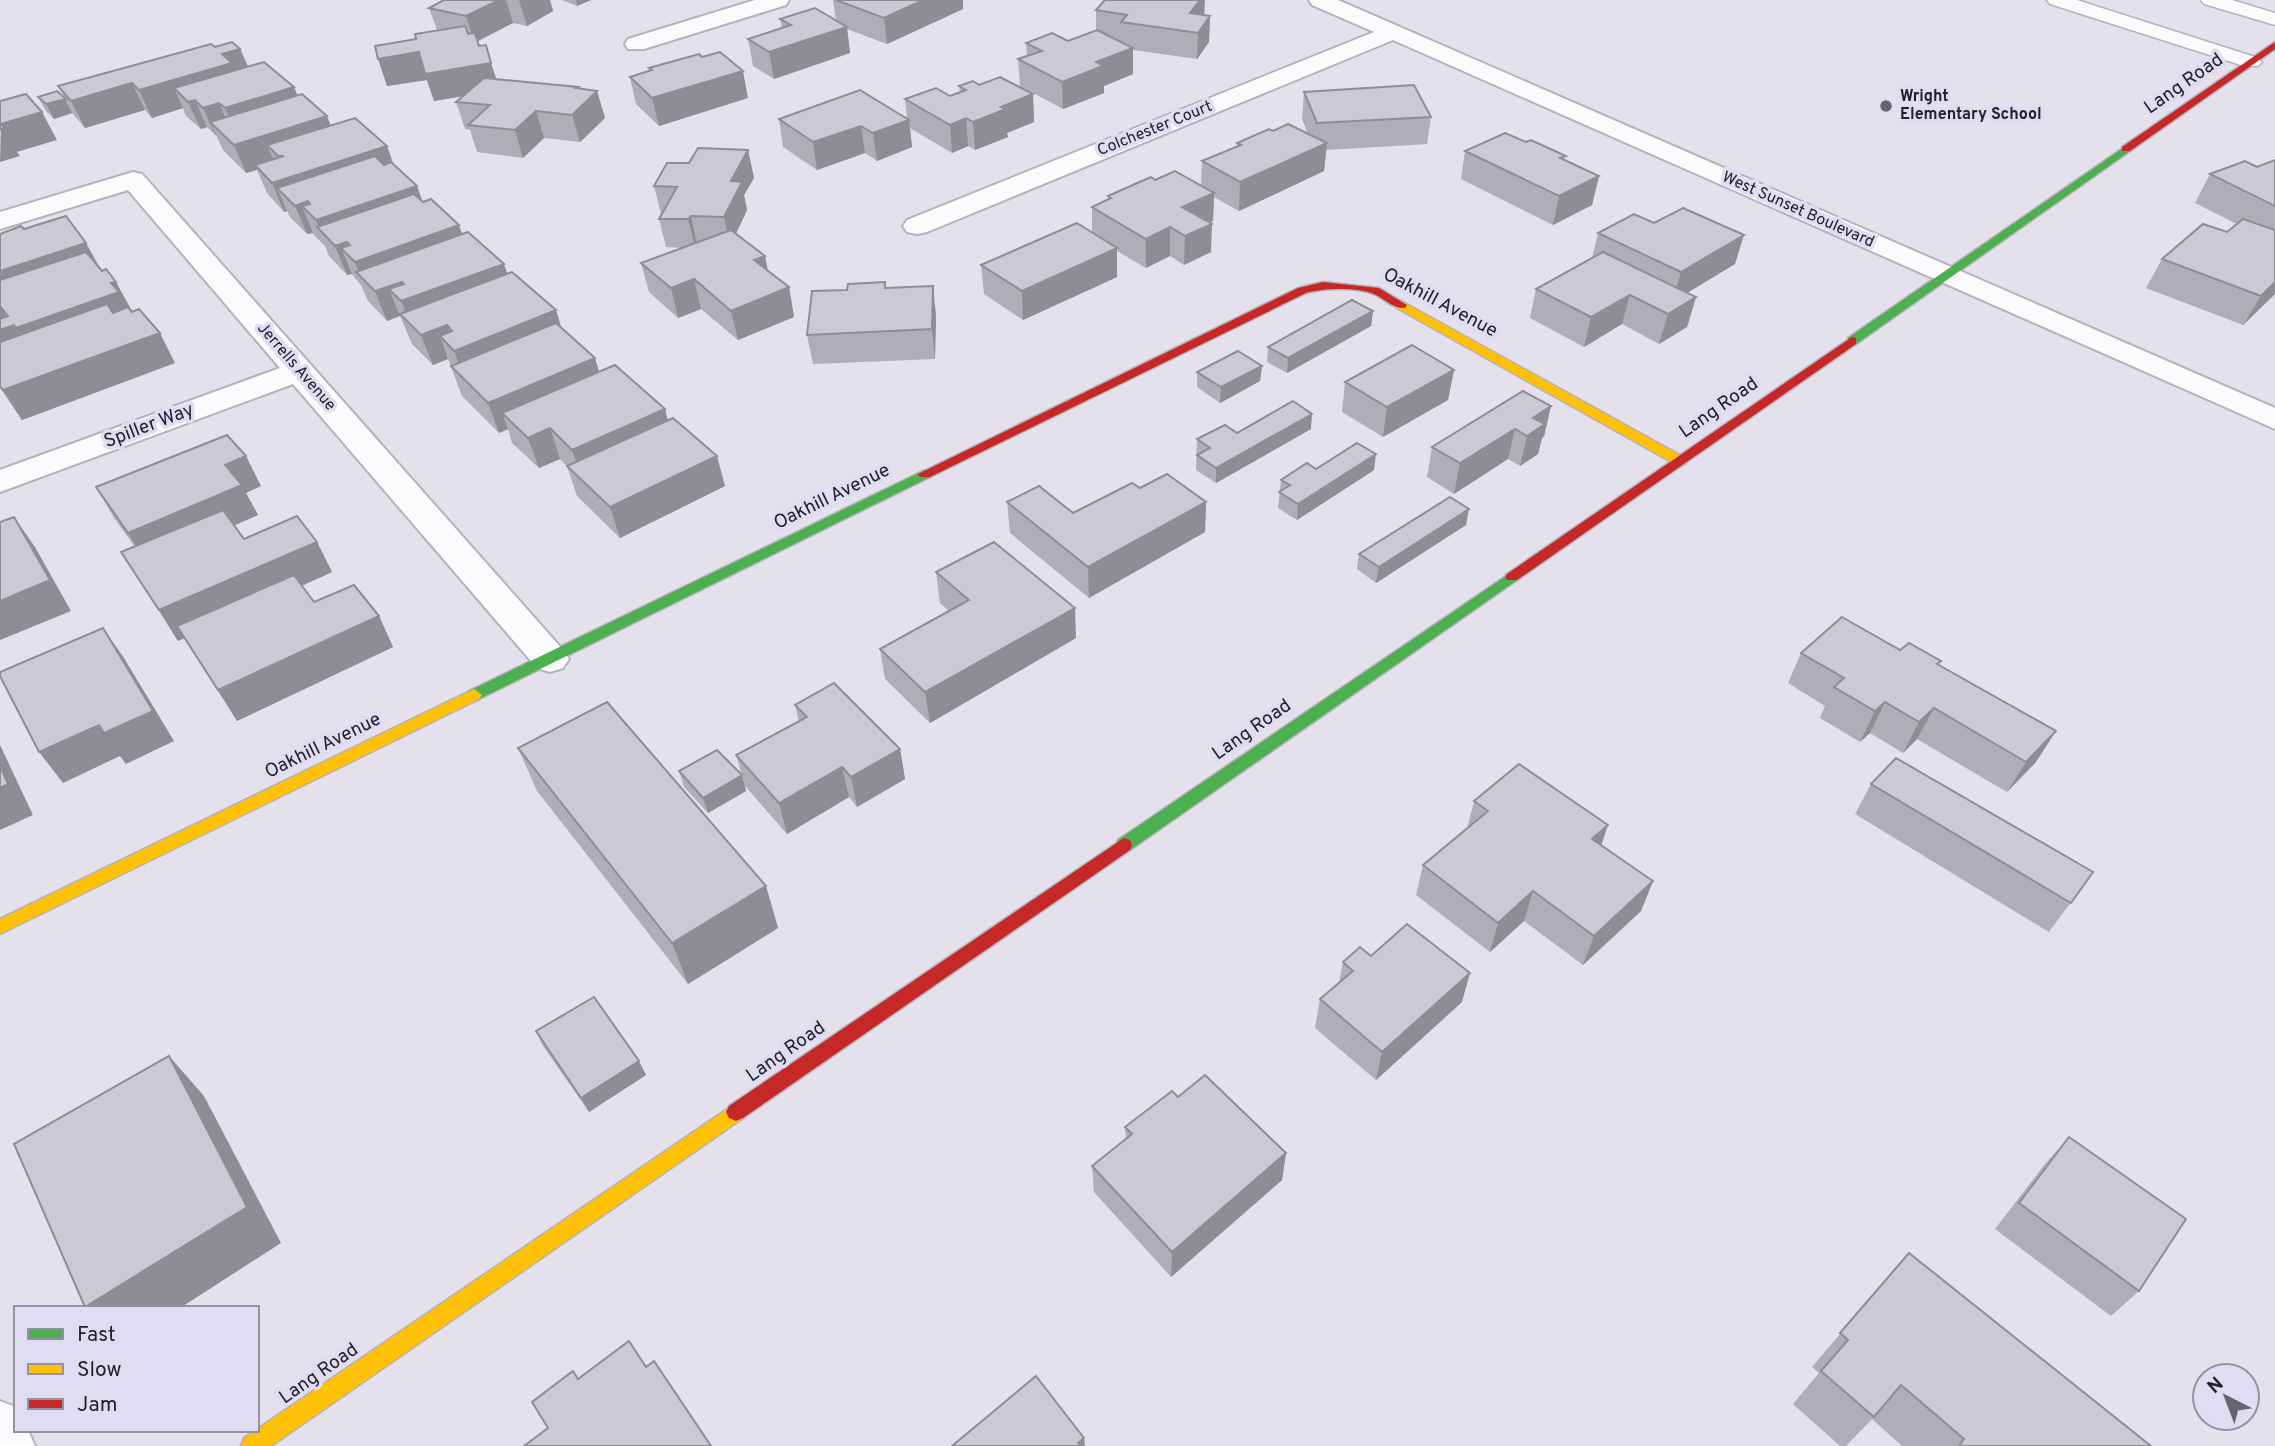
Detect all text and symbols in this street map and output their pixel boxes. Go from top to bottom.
street label: Lang Road [2140,48,2228,120]
place label: Wright Elementary School [1900,87,2042,125]
street label: Colchester Court [1095,97,1215,161]
marker: Wright Elementary School [1878,98,1894,114]
street label: West Sunset Boulevard [1719,167,1877,253]
street label: Oakhill Avenue [1379,263,1501,343]
street label: Jerrells Avenue [252,319,340,415]
street label: Lang Road [1675,372,1763,444]
street label: Spiller Way [101,398,197,454]
street label: Oakhill Avenue [770,459,894,535]
street label: Lang Road [1208,694,1296,766]
street label: Oakhill Avenue [261,708,385,784]
street label: Lang Road [742,1016,830,1088]
legend [14,1306,259,1432]
text: Fast [77,1322,116,1349]
street label: Lang Road [275,1338,363,1410]
text: Slow [77,1357,122,1384]
north arrow [2191,1362,2261,1432]
text: N [2203,1372,2229,1399]
text: Jam [77,1392,118,1419]

